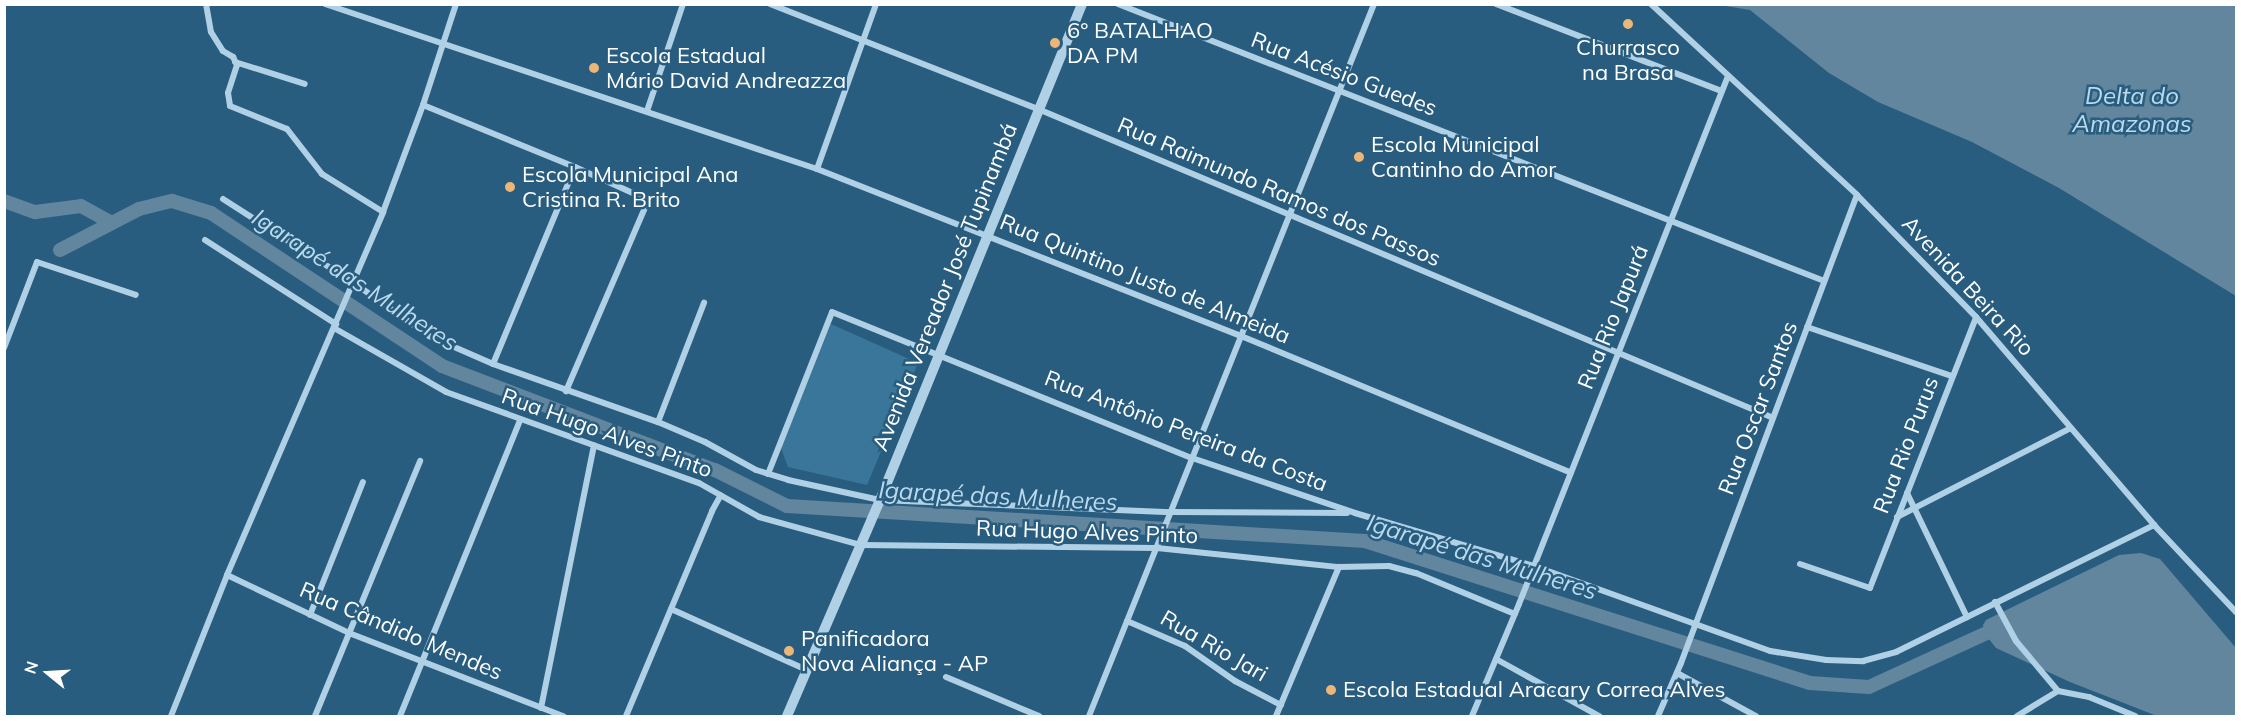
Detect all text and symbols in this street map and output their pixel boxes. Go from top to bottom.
place label: 6° BATALHAO DA PM [1067,17,1213,68]
marker: Churrasco na Brasa [1621,17,1635,31]
street label: Rua Acésio Guedes [1247,26,1441,122]
place label: Churrasco na Brasa [1576,34,1680,86]
marker: 6° BATALHAO DA PM [1048,36,1062,50]
place label: Escola Estadual Mário David Andreazza [606,42,846,94]
marker: Escola Estadual Mário David Andreazza [587,61,601,75]
water label: Delta do Amazonas [2072,82,2192,138]
street label: Rua Raimundo Ramos dos Passos [1113,112,1445,272]
street label: Avenida Vereador José Tupinambá [867,119,1023,455]
place label: Escola Municipal Cantinho do Amor [1371,131,1556,182]
marker: Escola Municipal Cantinho do Amor [1352,150,1366,164]
place label: Escola Municipal Ana Cristina R. Brito [522,161,739,212]
marker: Escola Municipal Ana Cristina R. Brito [503,180,517,194]
water label: Igarapé das Mulheres [247,203,463,357]
street label: Rua Quintino Justo de Almeida [996,209,1294,349]
street label: Avenida Beira Rio [1897,211,2039,361]
street label: Rua Rio Japurá [1572,241,1654,393]
street label: Rua Oscar Santos [1713,318,1803,498]
street label: Rua Antônio Pereira da Costa [1041,365,1331,497]
street label: Rua Rio Purus [1868,373,1944,517]
street label: Rua Hugo Alves Pinto [498,383,716,483]
water label: Igarapé das Mulheres [878,475,1118,517]
water label: Igarapé das Mulheres [1363,508,1601,606]
street label: Rua Hugo Alves Pinto [976,515,1198,549]
street label: Rua Cândido Mendes [296,576,506,686]
street label: Rua Rio Jari [1156,605,1272,687]
place label: Panificadora Nova Aliança - AP [801,625,988,676]
north arrow [18,643,78,703]
marker: Panificadora Nova Aliança - AP [782,644,796,658]
text: N [20,659,42,676]
place label: Escola Estadual Aracary Correa Alves [1343,677,1725,703]
marker: Escola Estadual Aracary Correa Alves [1324,683,1338,697]

